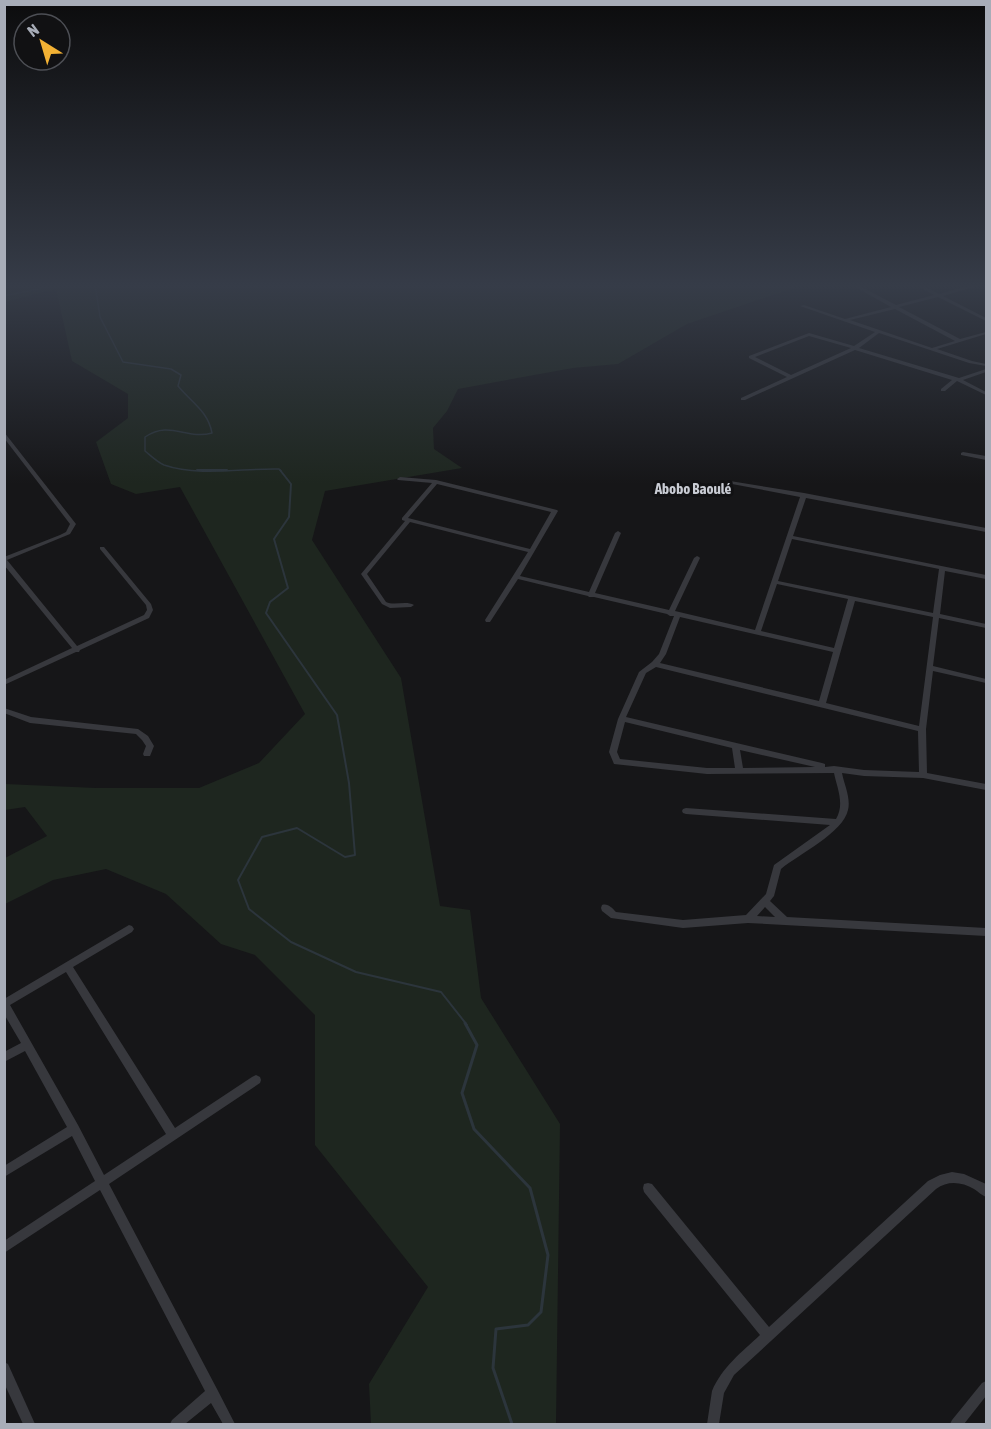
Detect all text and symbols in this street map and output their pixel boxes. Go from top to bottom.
north arrow [12,12,72,72]
text: N [24,20,42,40]
district label: Abobo Baoulé [654,480,732,497]

